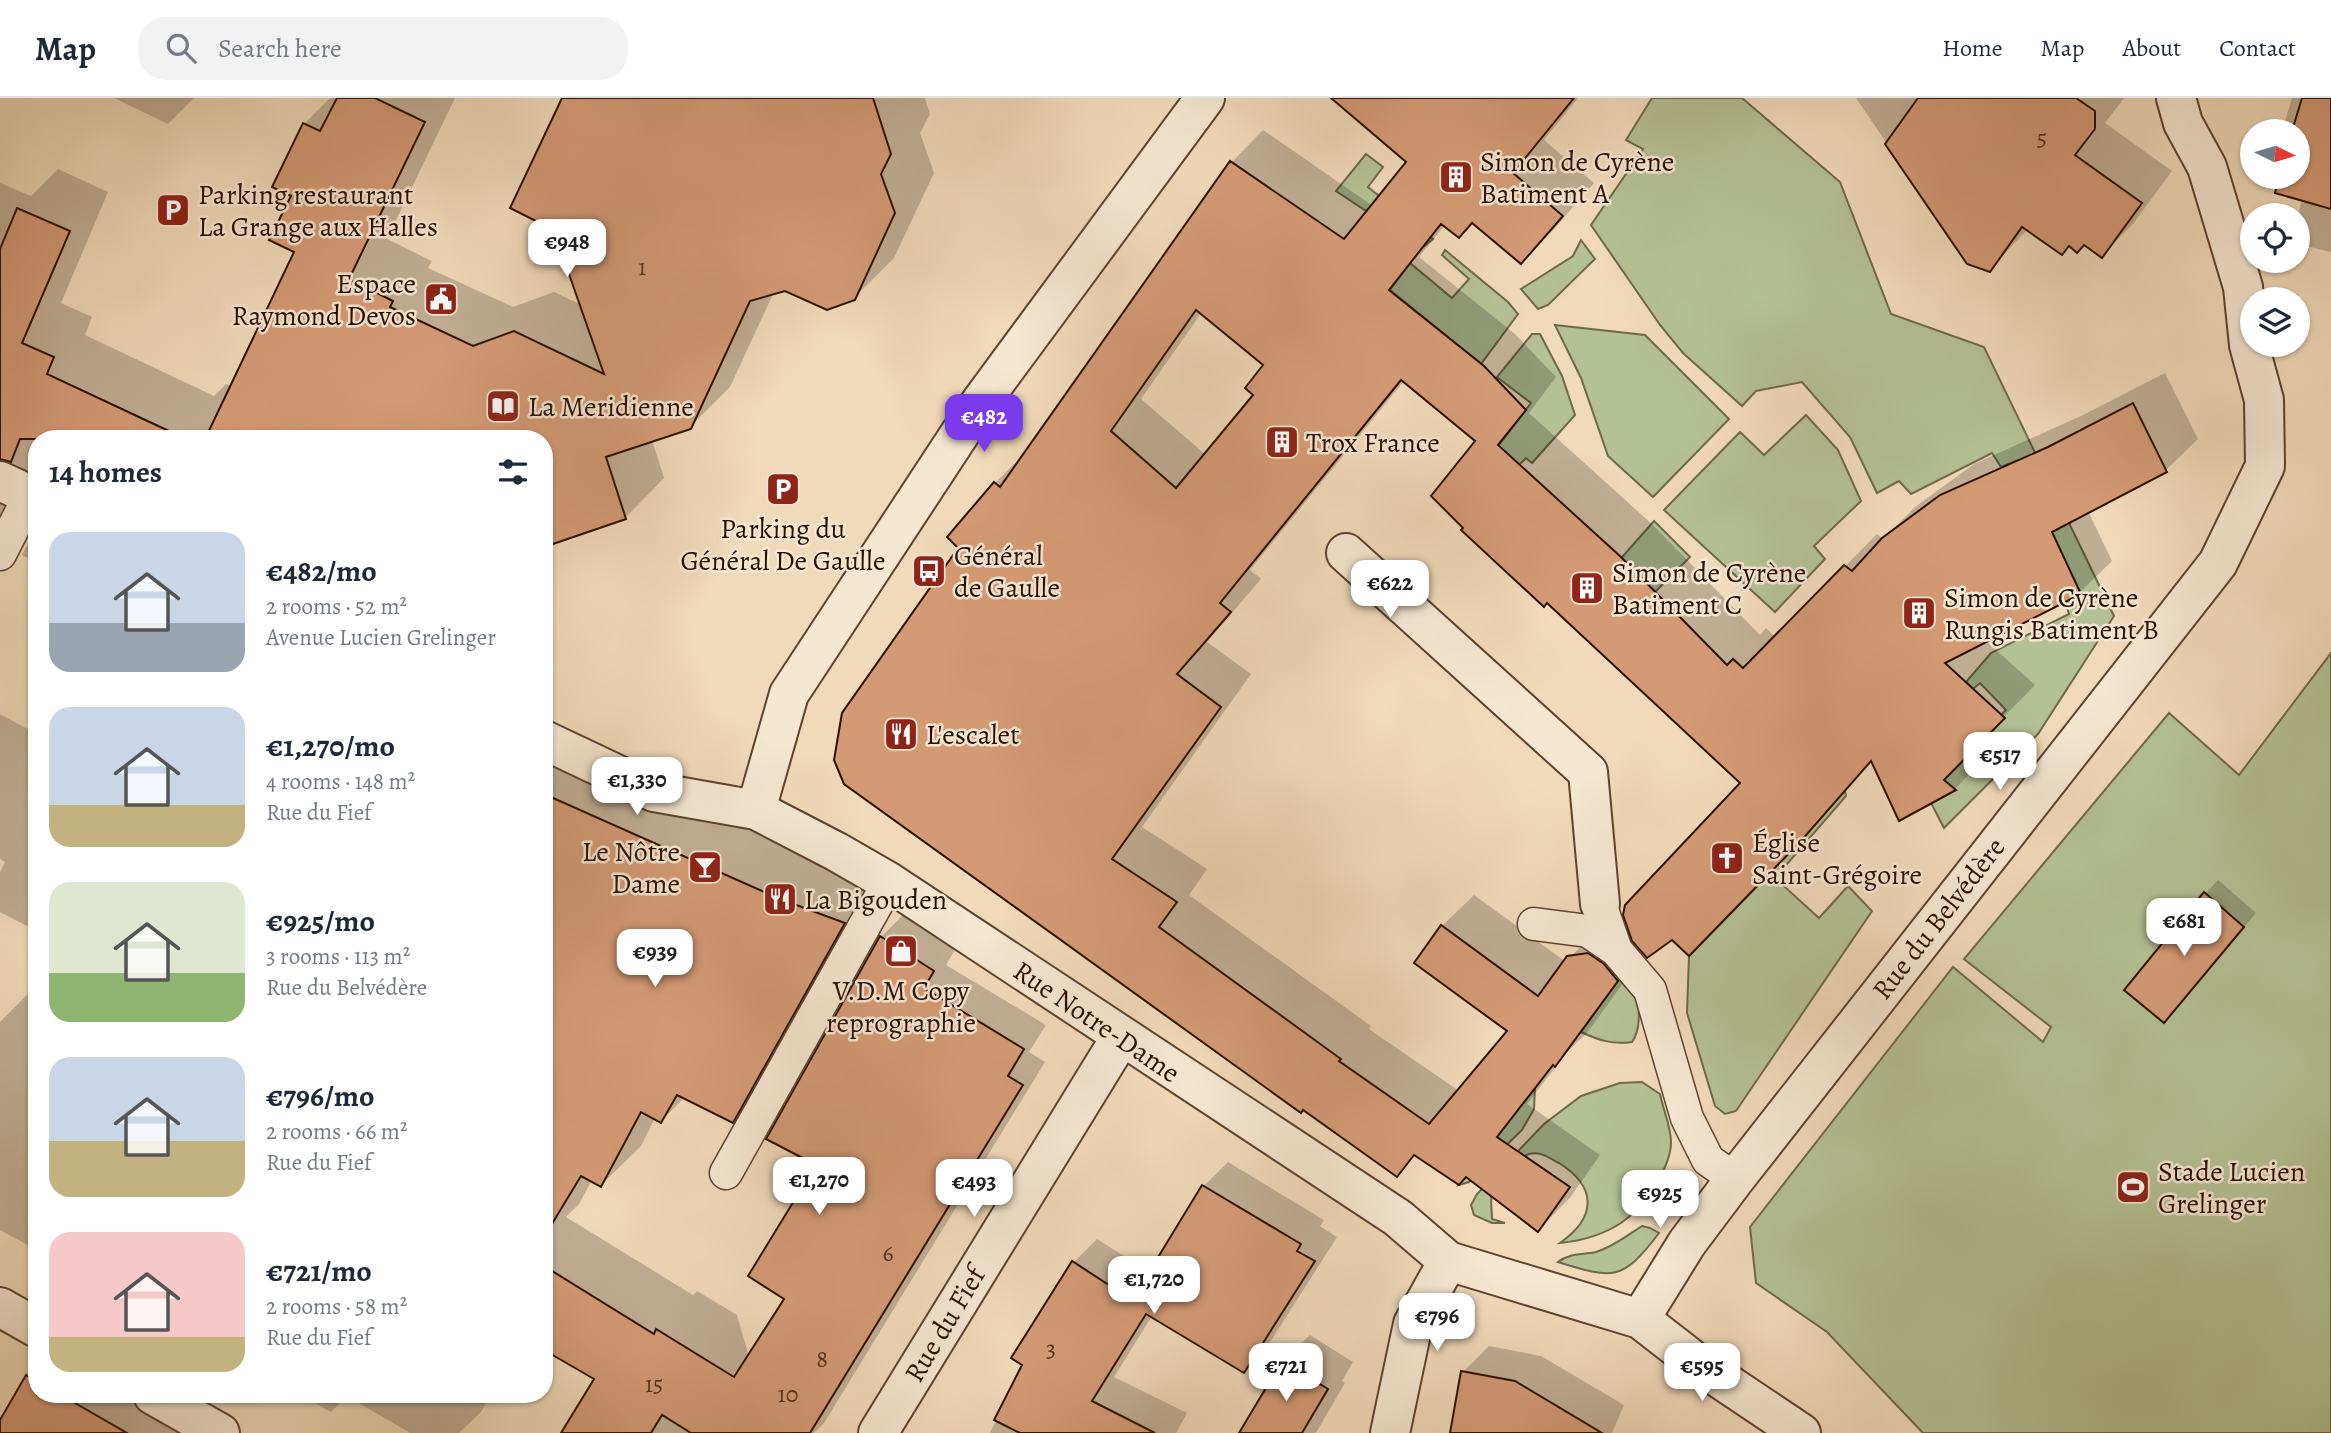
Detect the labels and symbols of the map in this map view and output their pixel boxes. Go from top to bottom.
north arrow [2240,119,2310,189]
house number: 5 [2037,122,2047,154]
place label: Simon de Cyrène Batiment A [1480,143,1674,213]
building icon: Simon de Cyrène Batiment A [1437,158,1475,196]
place label: Parking restaurant La Grange aux Halles [198,176,438,246]
parking icon: Parking restaurant La Grange aux Halles [154,191,192,229]
pin: €948 [526,220,608,279]
house number: 1 [638,251,646,283]
place label: Espace Raymond Devos [232,265,416,335]
public building icon: Espace Raymond Devos [422,280,460,318]
library icon: La Meridienne [484,387,522,425]
place label: La Meridienne [528,388,694,426]
pin: €482 [943,394,1025,454]
building icon: Trox France [1263,423,1301,461]
place label: Trox France [1306,424,1440,462]
parking icon: Parking du Général De Gaulle [764,470,802,508]
place label: Parking du Général De Gaulle [681,510,886,580]
place label: Général de Gaulle [954,537,1060,607]
bus stop icon: Général de Gaulle [910,552,948,590]
place label: Simon de Cyrène Batiment C [1612,554,1806,624]
pin: €622 [1349,560,1431,620]
building icon: Simon de Cyrène Batiment C [1568,569,1606,607]
place label: Simon de Cyrène Rungis Batiment B [1944,579,2159,649]
building icon: Simon de Cyrène Rungis Batiment B [1900,594,1938,632]
restaurant icon: L'escalet [882,715,920,753]
place label: L'escalet [926,716,1019,754]
pin: €517 [1959,732,2041,792]
pin: €1,330 [580,758,694,817]
place label: Église Saint-Grégoire [1752,824,1922,894]
street label: Rue du Belvédère [1863,830,2014,1008]
place label: Le Nôtre Dame [582,833,680,903]
church icon: Église Saint-Grégoire [1708,839,1746,877]
bar icon: Le Nôtre Dame [686,848,724,886]
restaurant icon: La Bigouden [761,880,799,918]
place label: La Bigouden [804,881,947,919]
pin: €681 [2143,898,2225,958]
pin: €939 [614,930,696,989]
shop icon: V.D.M Copy reprographie [882,932,920,970]
street label: Rue Notre-Dame [1006,952,1187,1092]
place label: V.D.M Copy reprographie [826,972,976,1042]
place label: Stade Lucien Grelinger [2158,1153,2305,1223]
pin: €1,270 [762,1158,876,1217]
pin: €493 [933,1160,1015,1219]
sports icon: Stade Lucien Grelinger [2114,1168,2152,1206]
pin: €925 [1619,1170,1701,1230]
house number: 6 [882,1237,894,1269]
street label: Rue du Fief [895,1256,996,1389]
pin: €1,720 [1097,1256,1211,1316]
pin: €796 [1396,1294,1478,1353]
house number: 3 [1046,1333,1056,1365]
house number: 8 [816,1343,828,1375]
pin: €721 [1245,1344,1327,1403]
pin: €595 [1661,1344,1743,1403]
house number: 15 [645,1368,663,1400]
house number: 10 [778,1378,799,1410]

